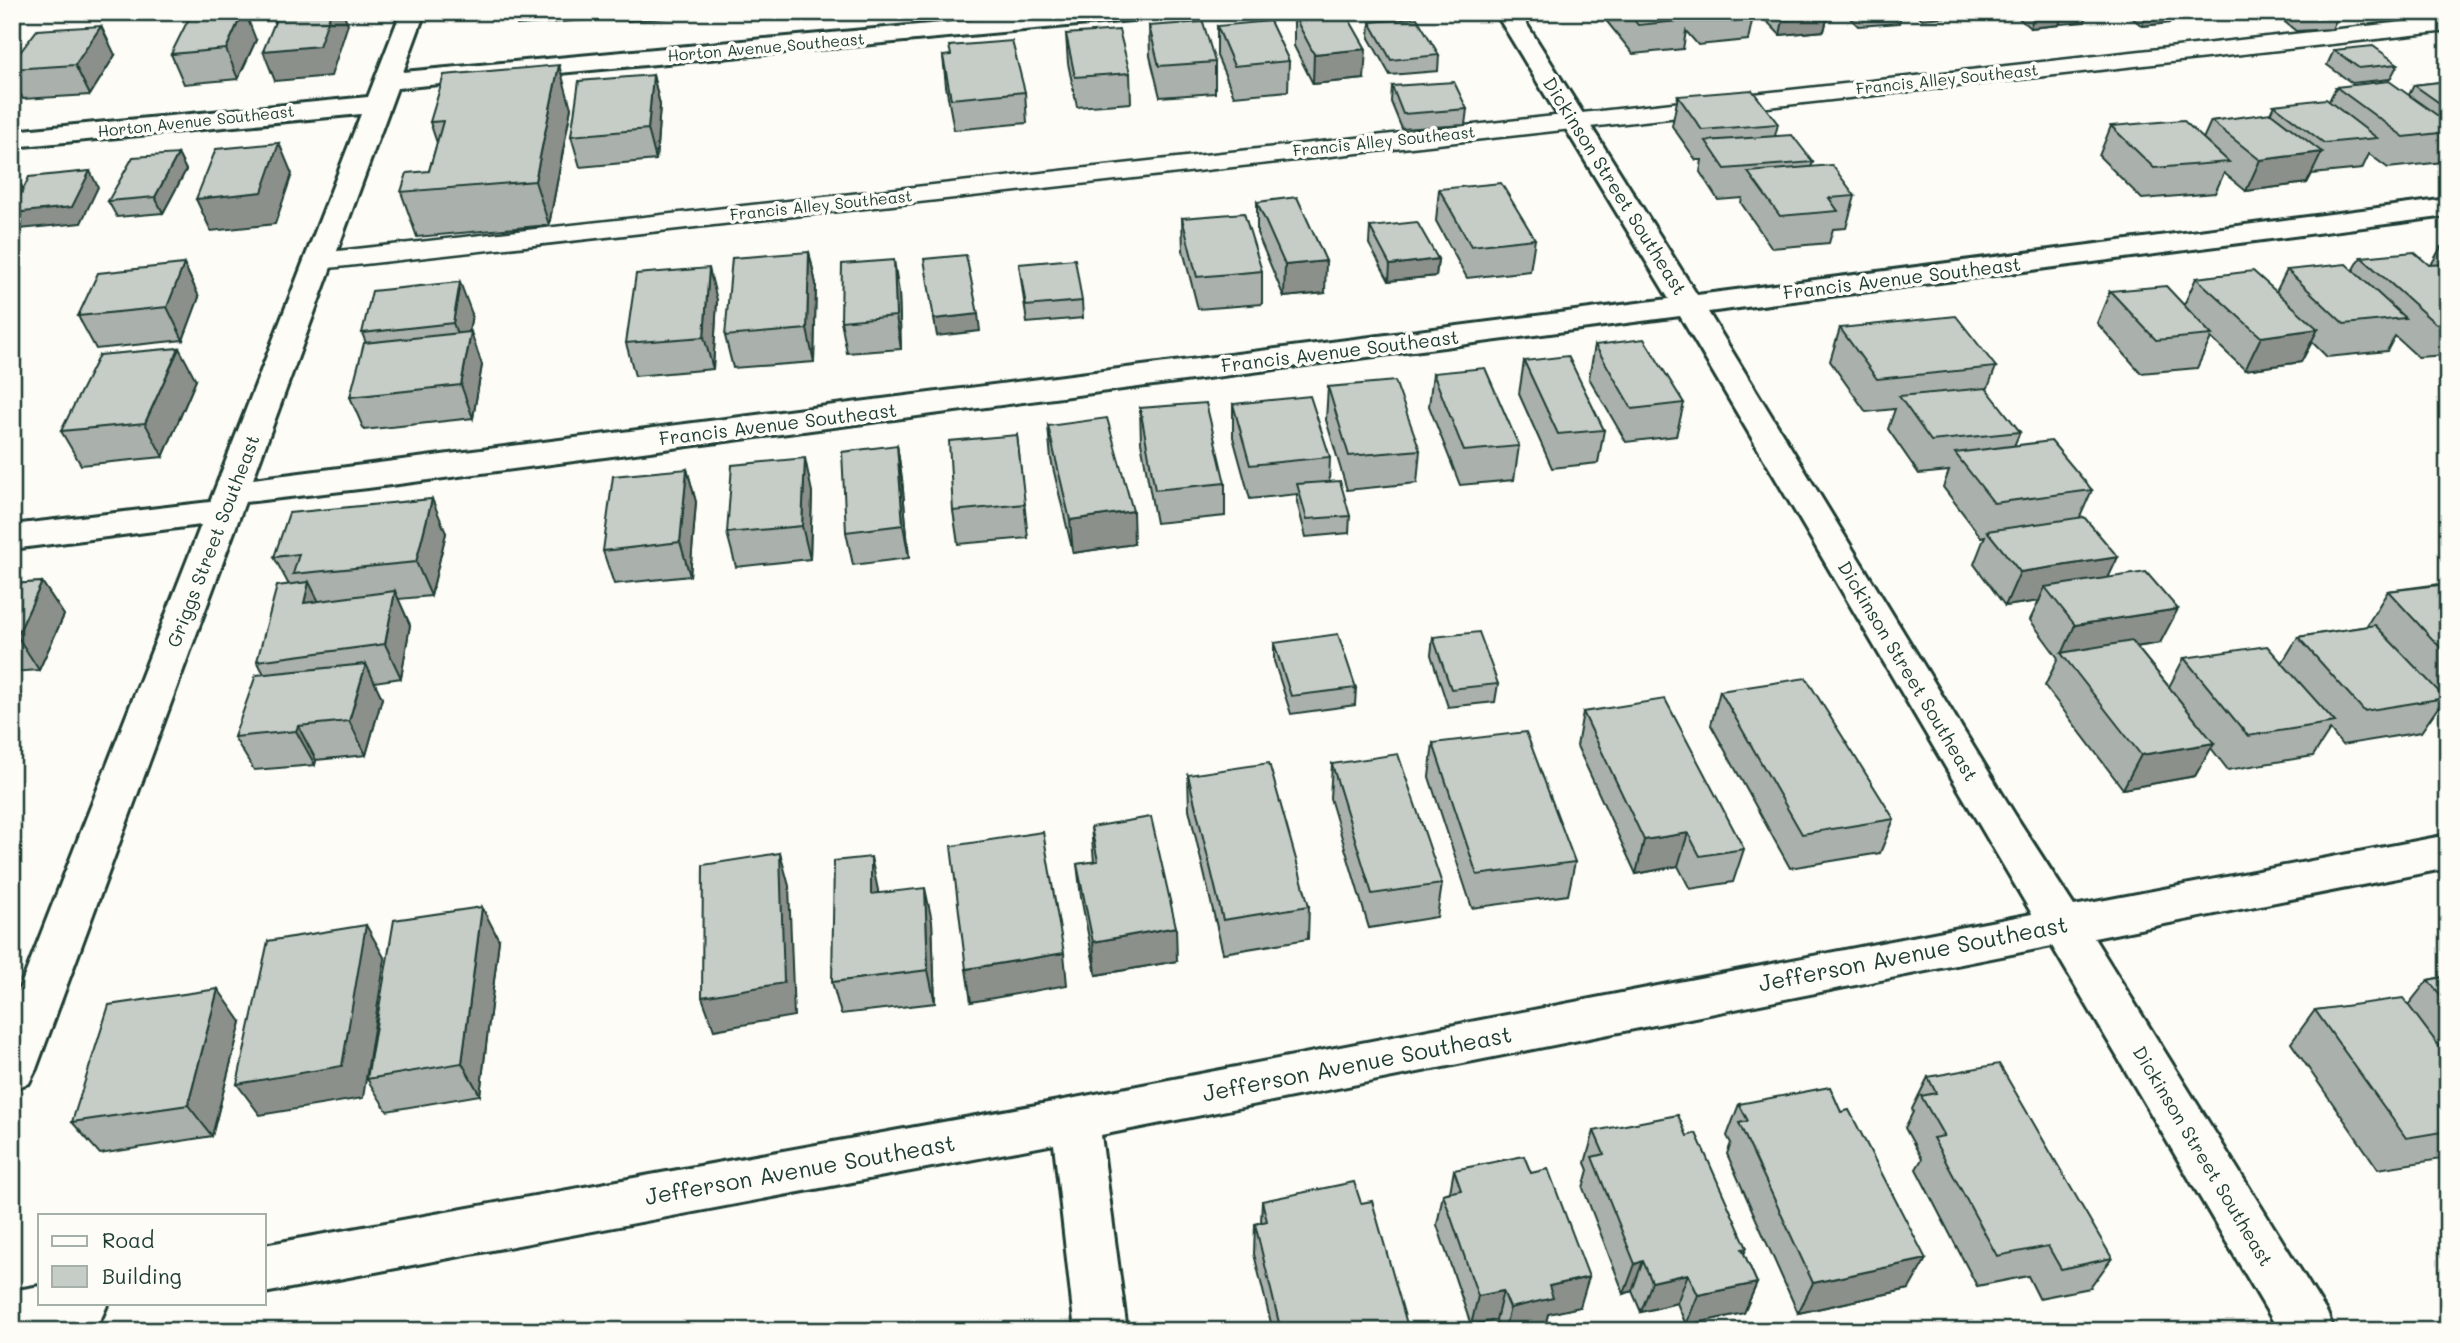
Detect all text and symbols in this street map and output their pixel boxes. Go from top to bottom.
street label: Horton Avenue Southeast [666,27,865,66]
street label: Francis Alley Southeast [1855,58,2039,99]
street label: Dickinson Street Southeast [1538,72,1693,300]
street label: Horton Avenue Southeast [96,100,295,141]
street label: Francis Alley Southeast [1292,120,1476,161]
street label: Francis Alley Southeast [729,184,913,225]
street label: Francis Avenue Southeast [1782,251,2022,304]
street label: Francis Avenue Southeast [1220,324,1460,377]
street label: Francis Avenue Southeast [658,397,898,450]
street label: Griggs Street Southeast [160,431,265,651]
street label: Dickinson Street Southeast [1833,556,1984,786]
street label: Jefferson Avenue Southeast [1756,908,2070,998]
street label: Jefferson Avenue Southeast [1200,1018,1514,1108]
street label: Dickinson Street Southeast [2128,1041,2279,1271]
street label: Jefferson Avenue Southeast [642,1127,957,1211]
legend [38,1214,266,1304]
text: Road [102,1226,154,1253]
text: Building [102,1262,182,1289]

